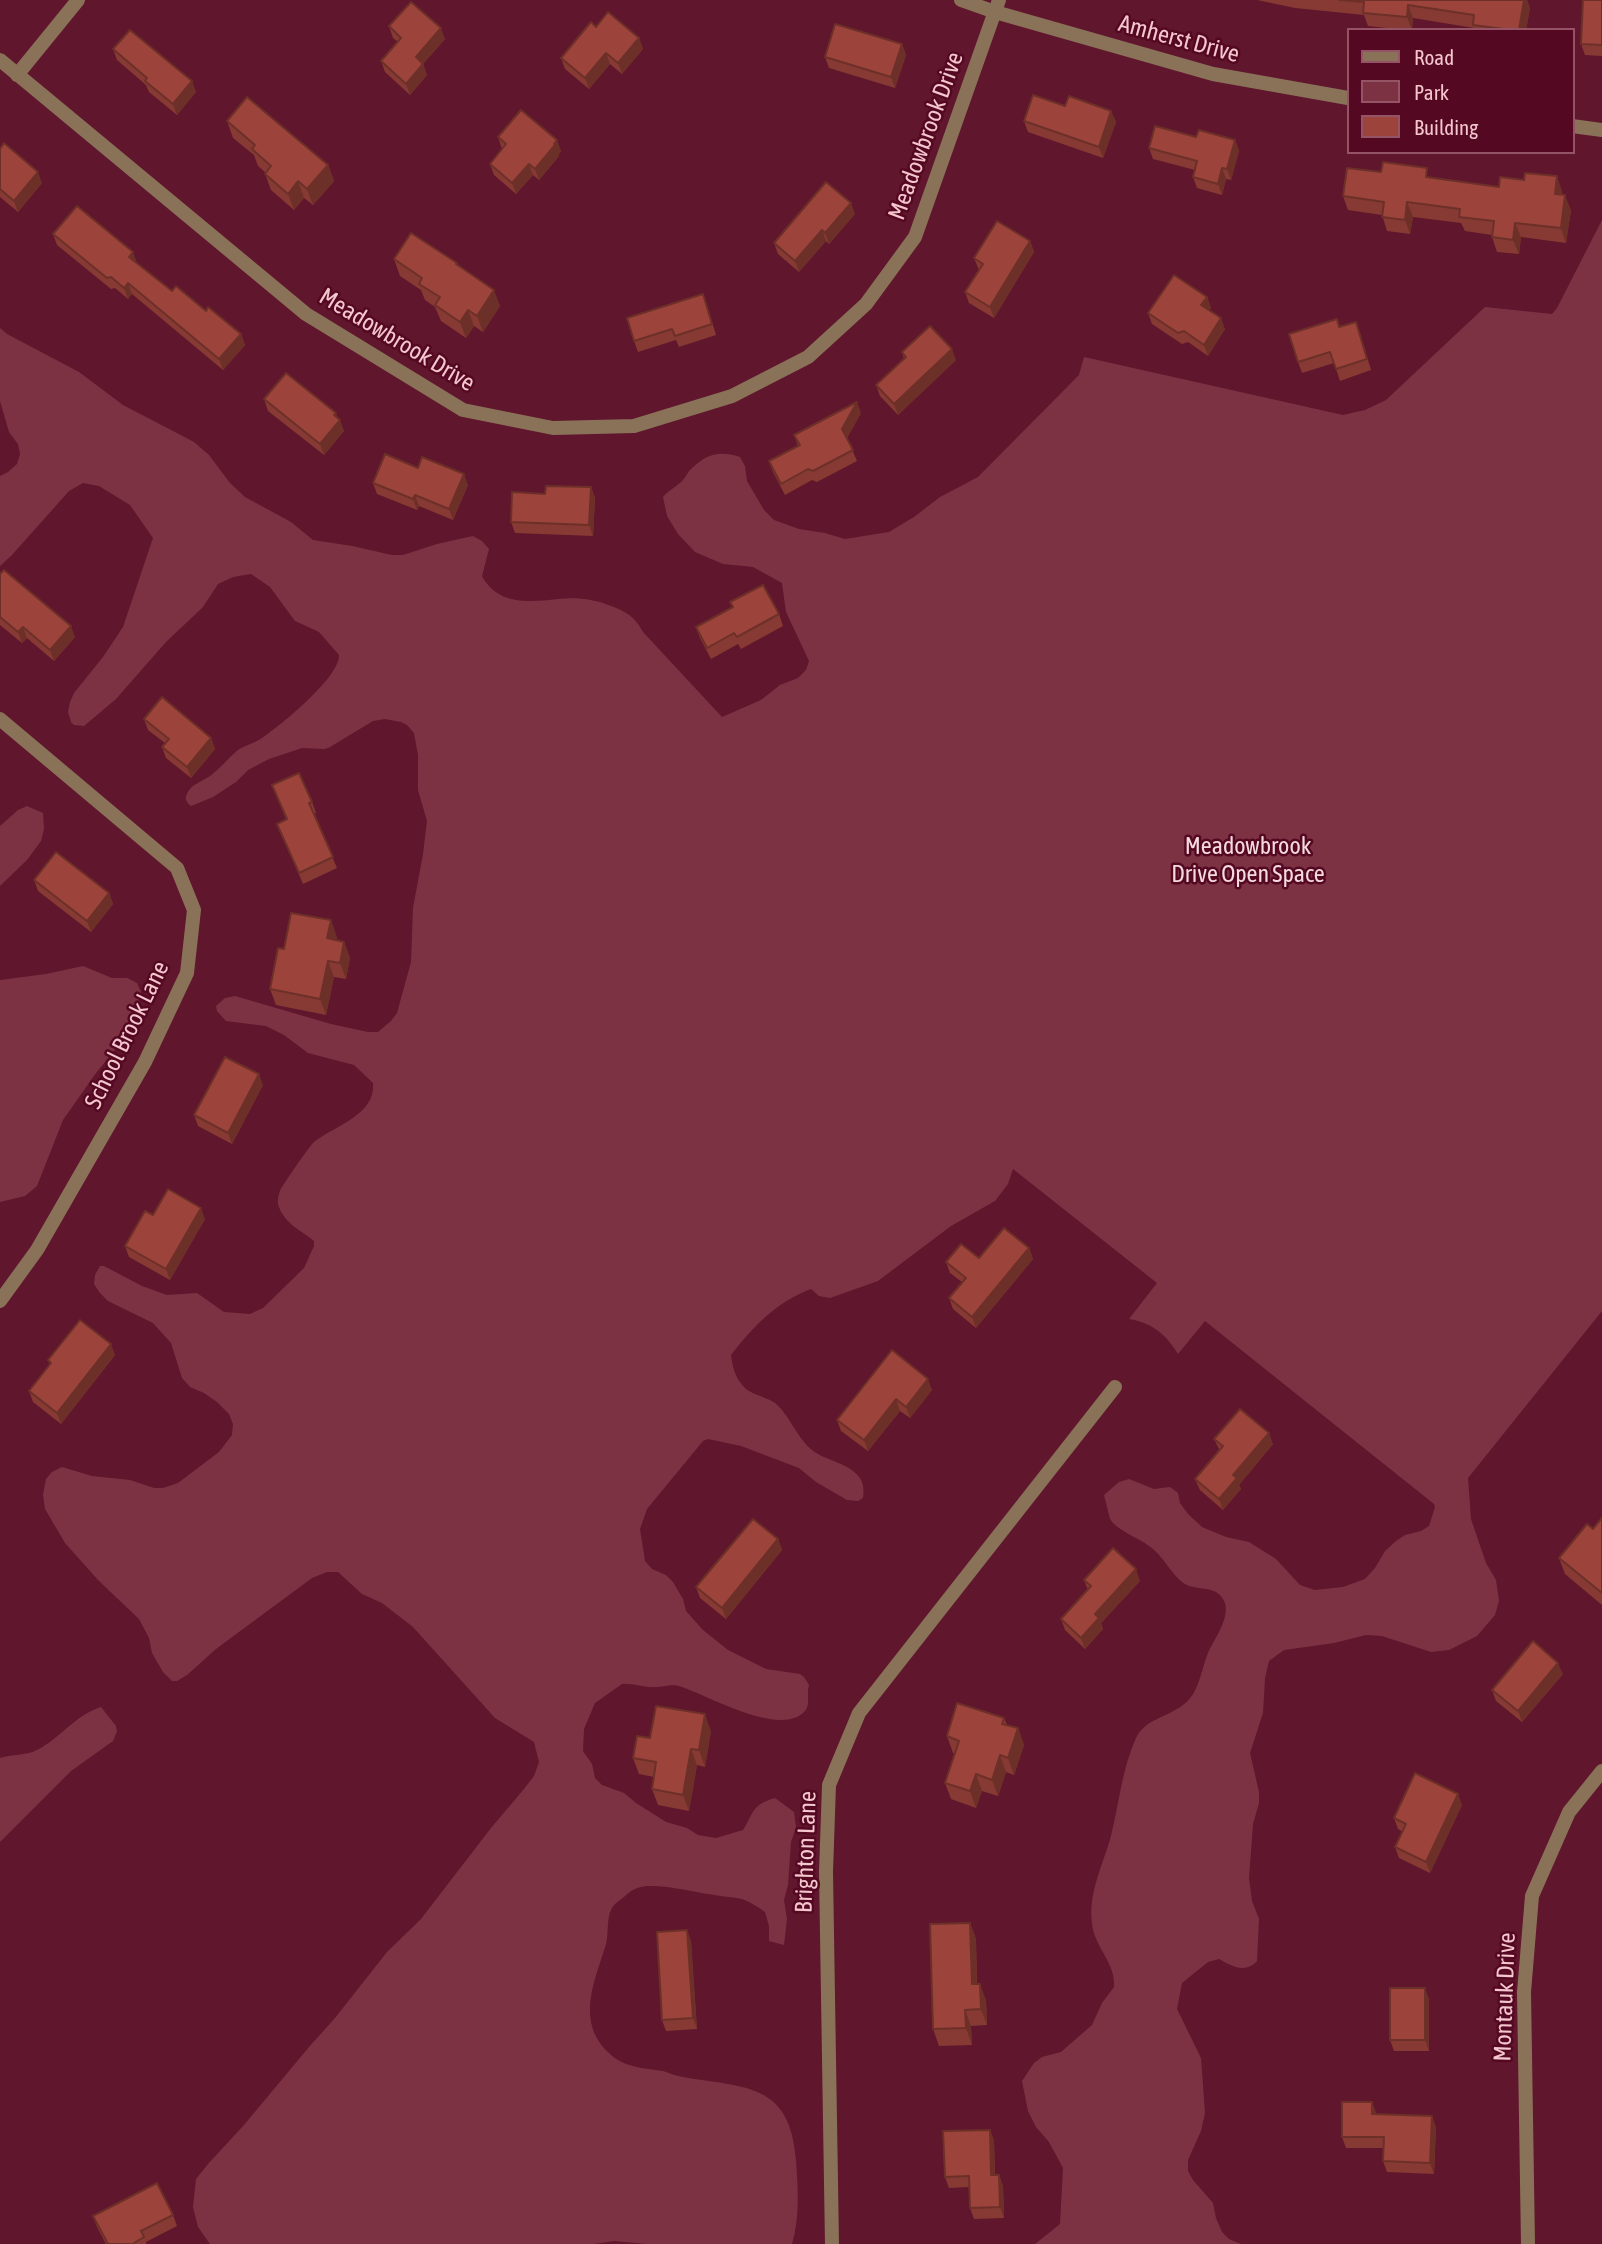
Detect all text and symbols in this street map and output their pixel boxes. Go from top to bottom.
street label: Amherst Drive [1115,9,1243,69]
legend [1346,28,1574,154]
text: Road [1414,45,1454,69]
street label: Meadowbrook Drive [882,48,970,224]
text: Park [1414,80,1449,104]
text: Building [1414,115,1478,139]
street label: Meadowbrook Drive [314,282,480,398]
park label: Meadowbrook Drive Open Space [1171,832,1325,888]
street label: School Brook Lane [79,956,175,1114]
street label: Brighton Lane [789,1791,823,1913]
street label: Montauk Drive [1488,1932,1522,2062]

